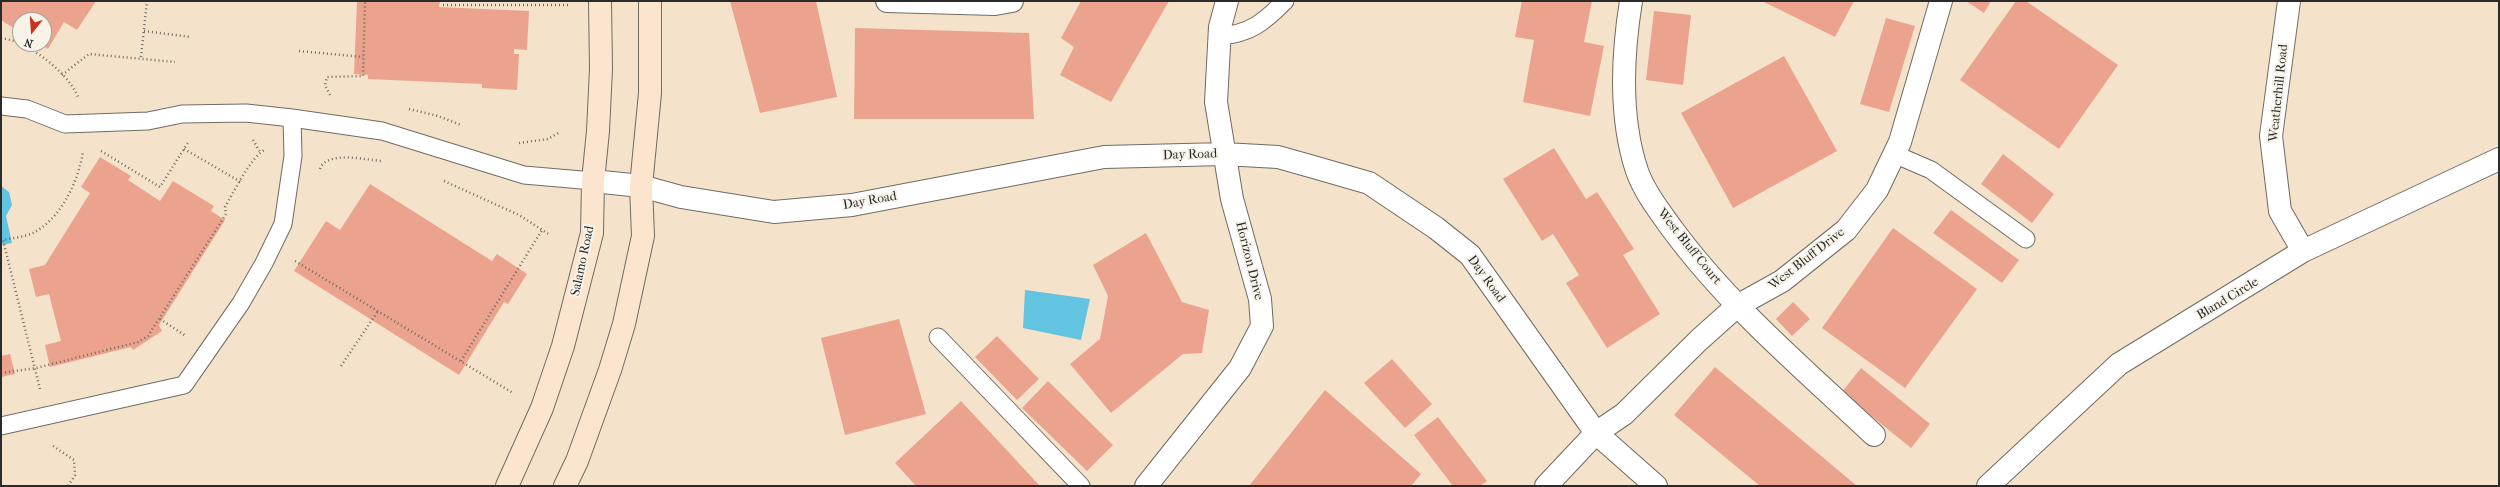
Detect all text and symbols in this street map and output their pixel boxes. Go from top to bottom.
north arrow [12,12,52,52]
text: N [23,36,35,50]
street label: Weatherhill Road [2266,43,2292,143]
street label: Day Road [1163,146,1217,164]
street label: Day Road [842,189,898,213]
street label: West Bluff Court [1654,206,1724,288]
street label: Horizon Drive [1232,220,1266,302]
street label: Salamo Road [568,224,598,298]
street label: West Bluff Drive [1766,225,1848,293]
street label: Day Road [1464,252,1508,306]
street label: Bland Circle [2194,275,2262,323]

